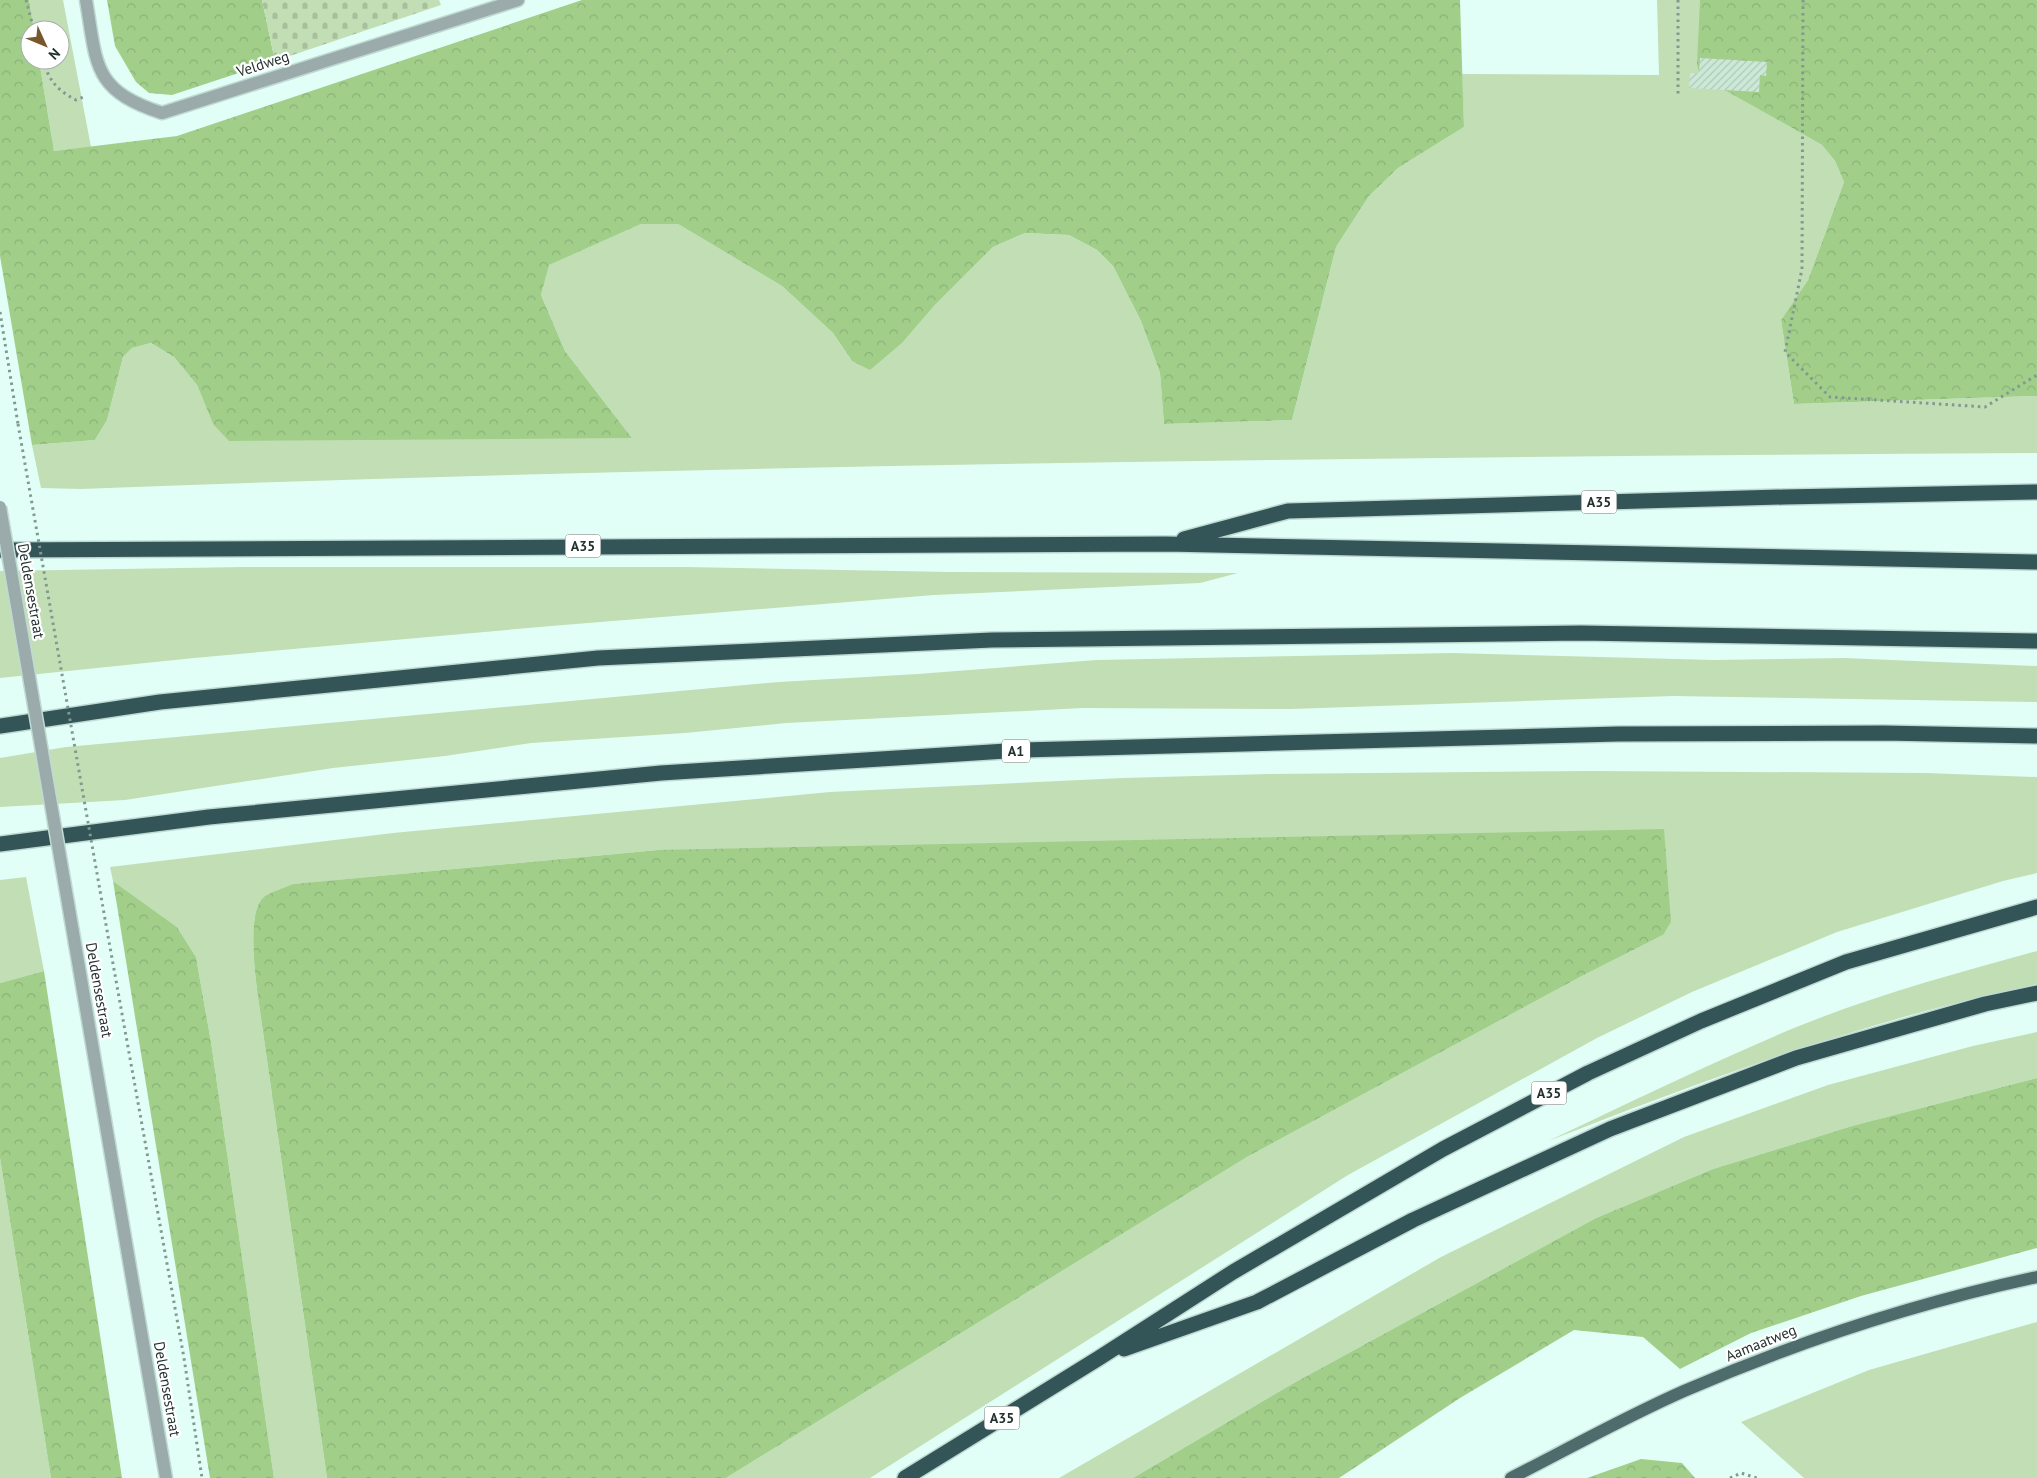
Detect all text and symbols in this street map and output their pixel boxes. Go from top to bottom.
north arrow [20,20,70,70]
text: N [45,44,64,64]
street label: Veldweg [233,46,292,81]
road number: A35 [1582,491,1616,514]
road number: A35 [566,534,600,558]
street label: Deldensestraat [14,542,49,640]
road number: A1 [1002,739,1030,762]
street label: Deldensestraat [82,941,117,1039]
road number: A35 [1532,1082,1566,1104]
street label: Aamaatweg [1723,1320,1799,1365]
street label: Deldensestraat [150,1340,185,1438]
road number: A35 [984,1406,1020,1430]

